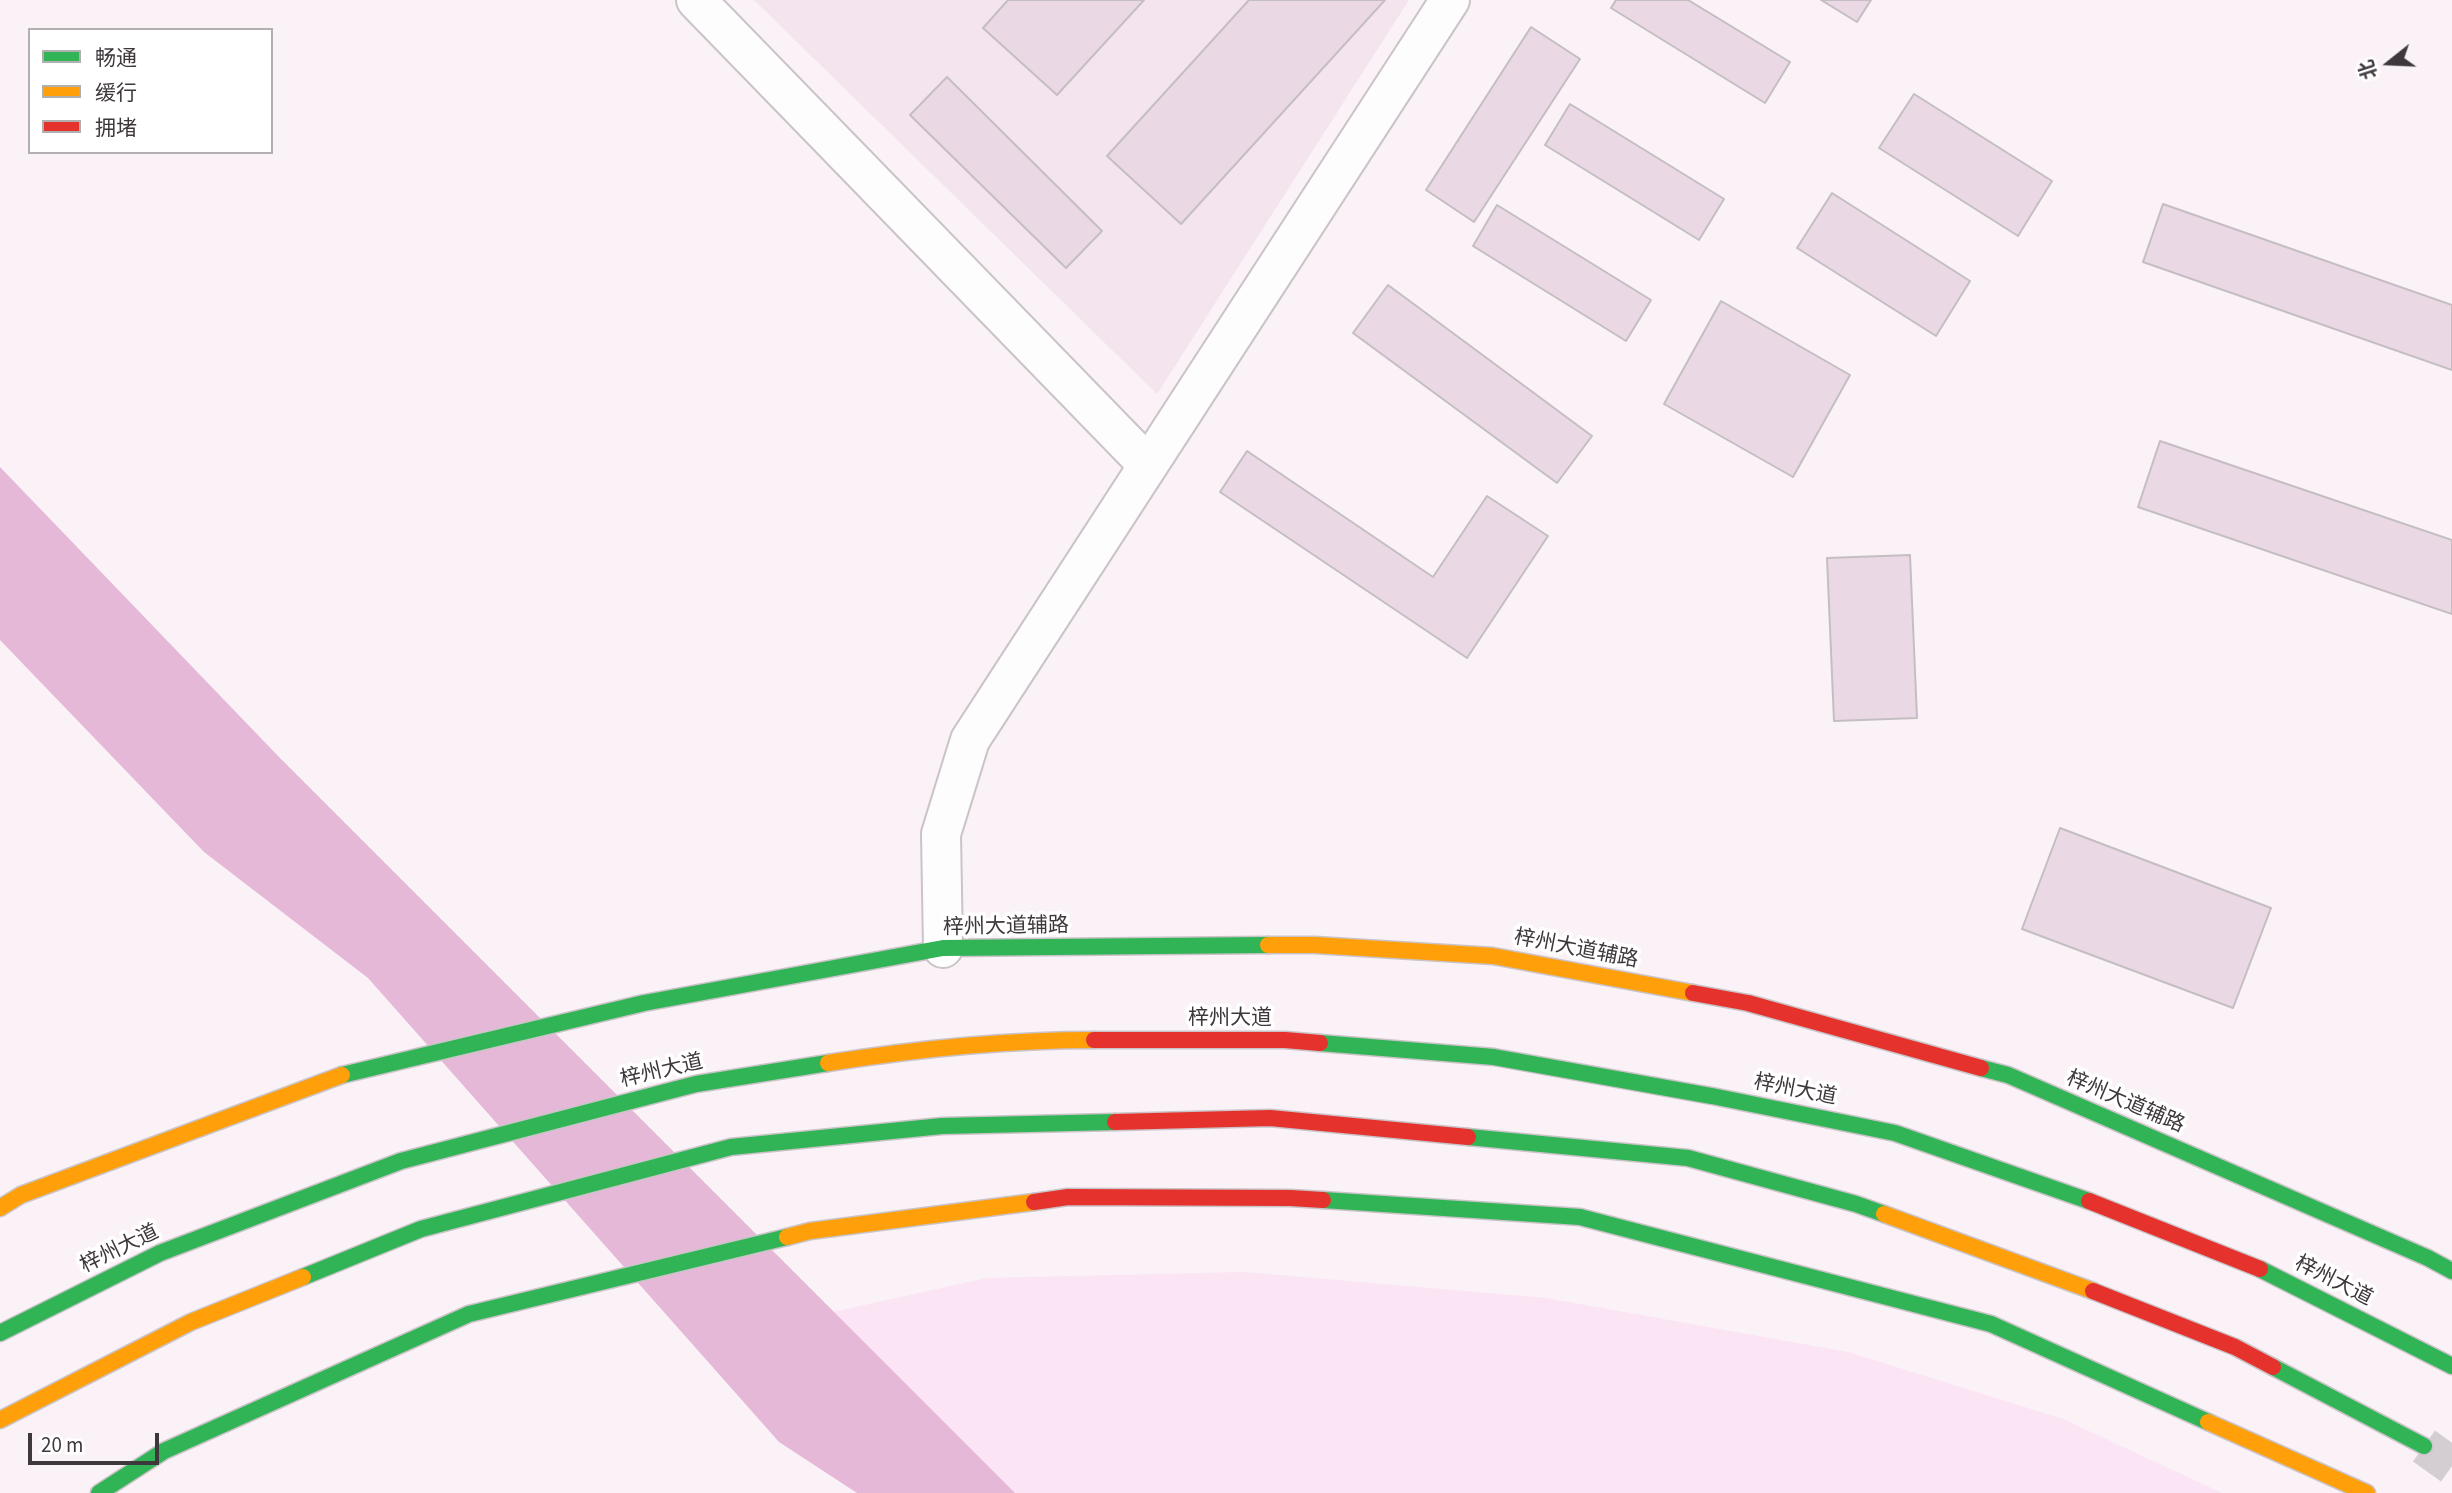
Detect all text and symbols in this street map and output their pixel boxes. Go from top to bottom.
legend [28,28,273,154]
north arrow [2354,28,2424,98]
text: 畅通 [95,43,137,73]
text: 北 [2353,56,2384,83]
text: 缓行 [95,78,137,108]
text: 拥堵 [95,113,137,143]
street label: 梓州大道辅路 [943,914,1069,942]
street label: 梓州大道辅路 [1512,926,1640,974]
street label: 梓州大道 [1188,1006,1272,1032]
street label: 梓州大道 [618,1050,706,1094]
street label: 梓州大道辅路 [2062,1067,2188,1139]
street label: 梓州大道 [1751,1071,1839,1111]
street label: 梓州大道 [77,1220,163,1280]
street label: 梓州大道 [2290,1252,2376,1312]
scale bar [32,1420,163,1464]
text: 20 m [41,1430,83,1460]

